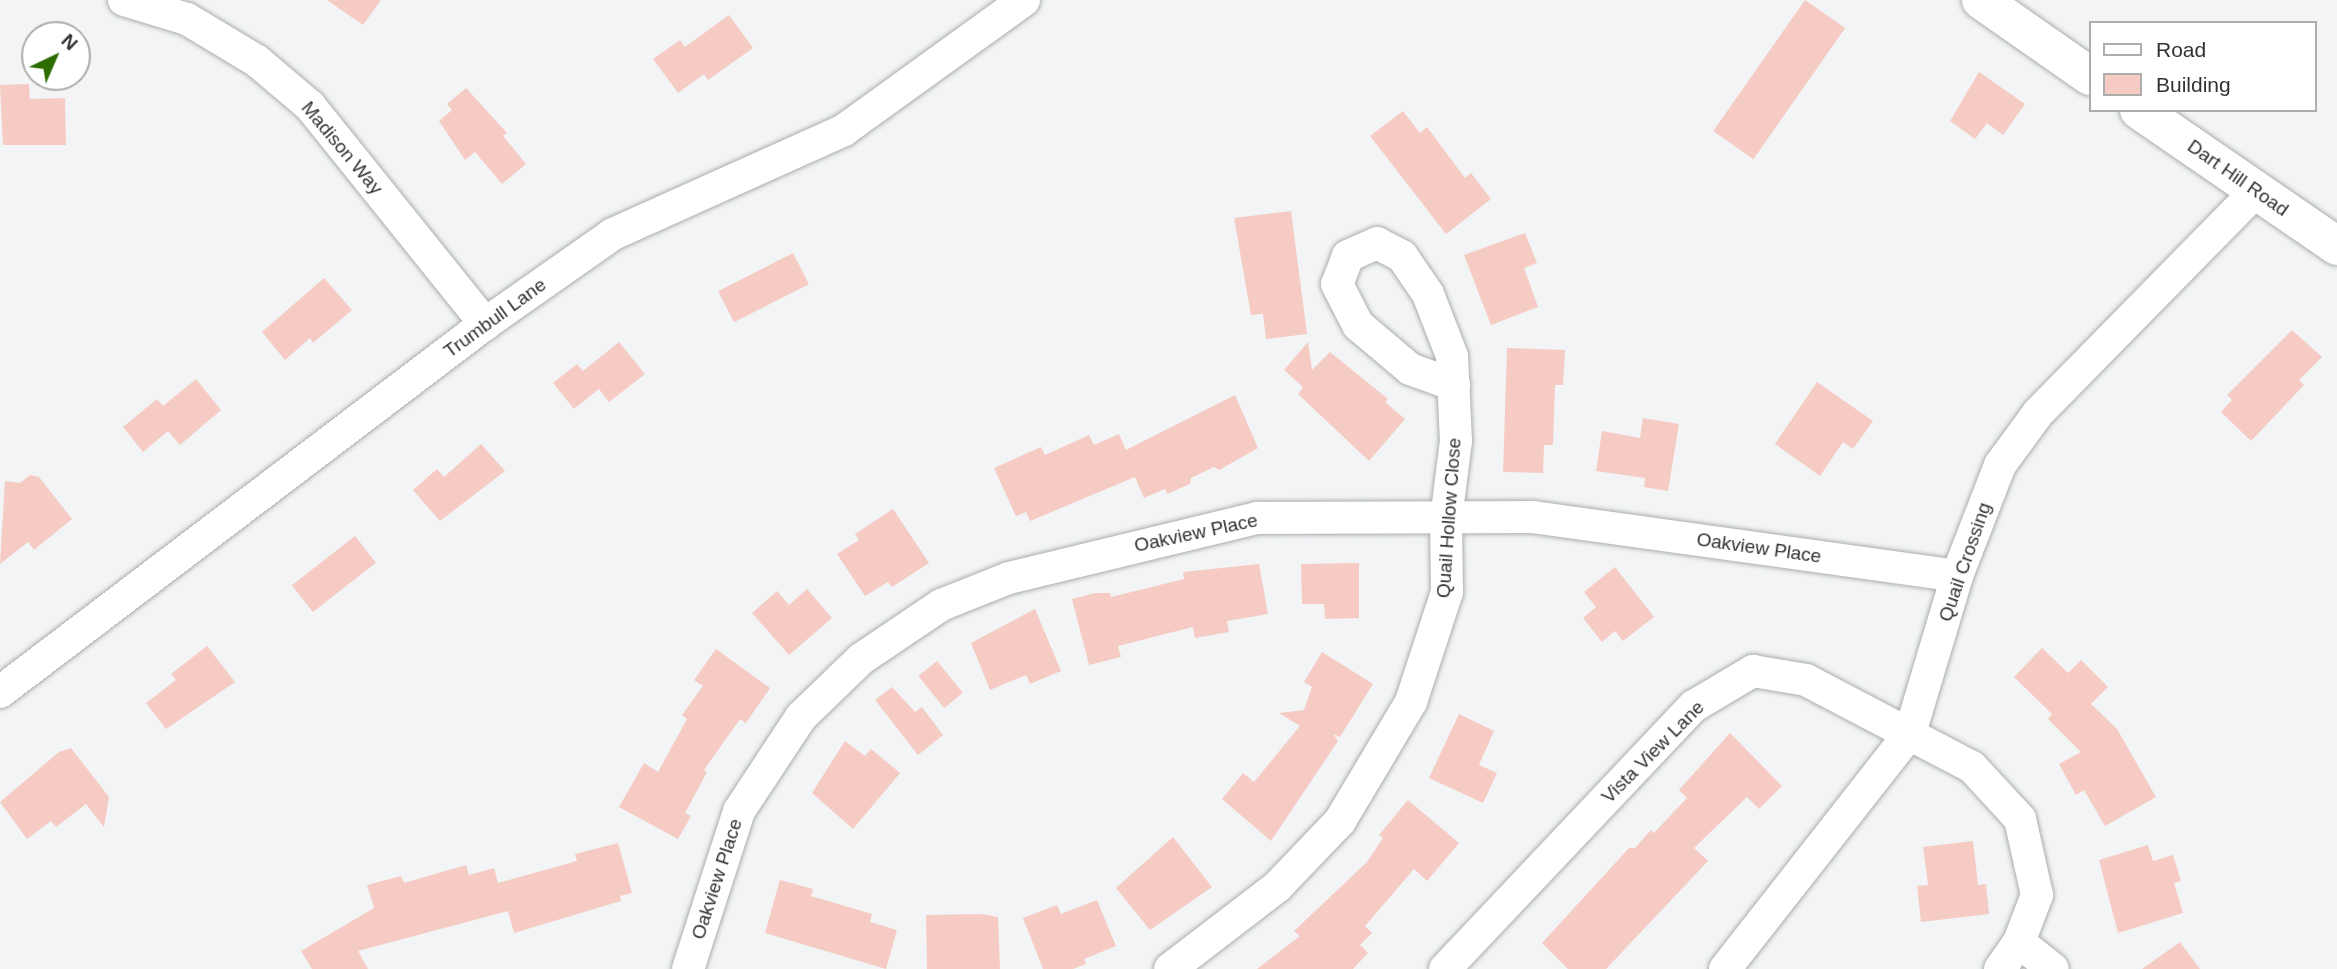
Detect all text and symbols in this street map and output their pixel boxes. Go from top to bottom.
north arrow [21,21,91,91]
legend [2088,21,2316,112]
text: N [57,30,82,54]
text: Road [2156,38,2206,61]
text: Building [2156,73,2231,96]
street label: Madison Way [297,97,387,199]
street label: Dart Hill Road [2183,135,2293,221]
street label: Trumbull Lane [439,273,551,363]
street label: Quail Hollow Close [1432,437,1466,599]
street label: Quail Crossing [1934,499,1996,625]
street label: Oakview Place [1132,509,1260,557]
street label: Oakview Place [1695,528,1823,568]
street label: Vista View Lane [1597,696,1709,808]
street label: Oakview Place [687,816,747,942]

